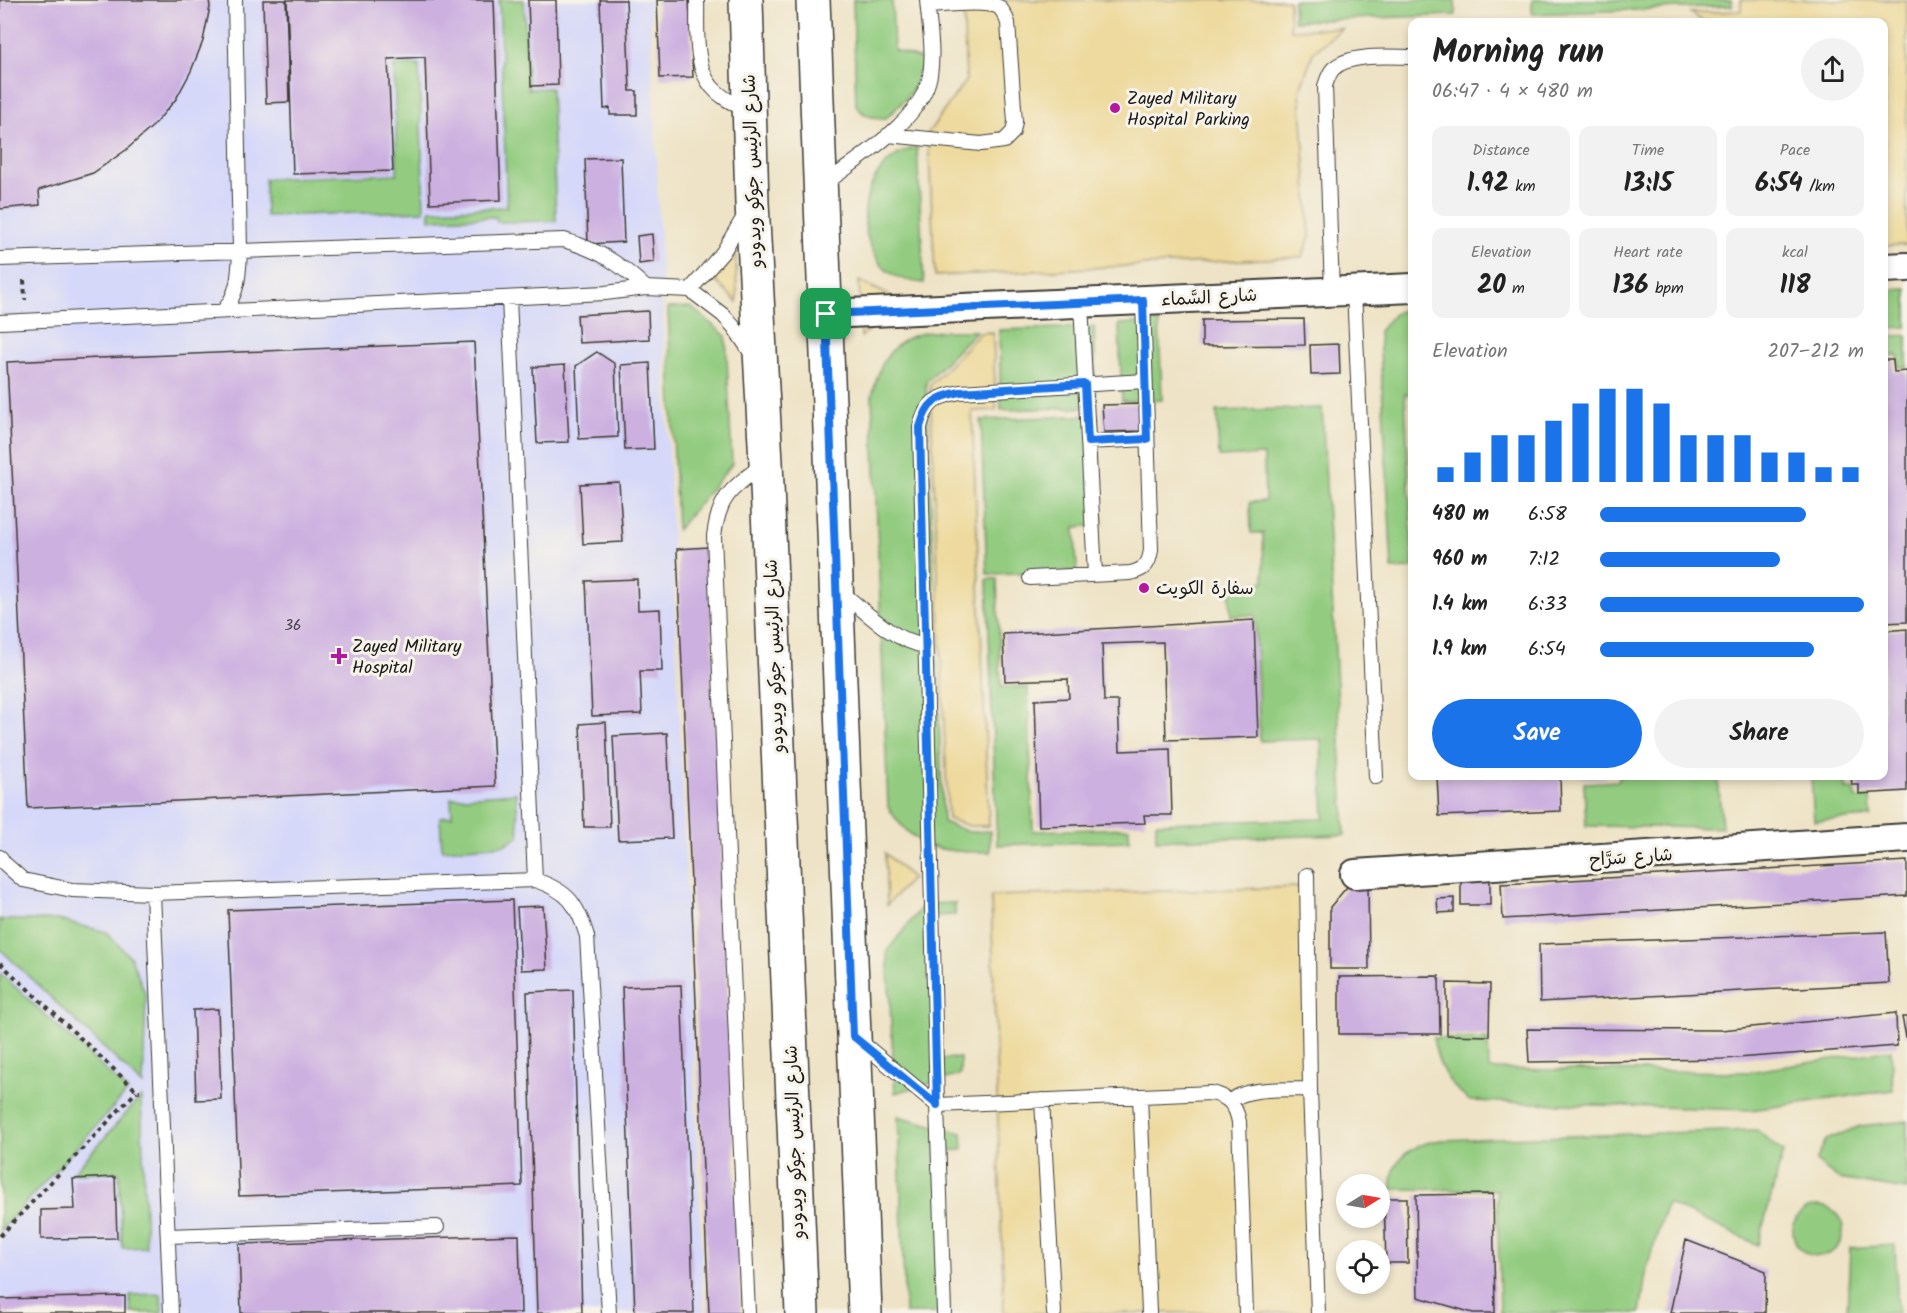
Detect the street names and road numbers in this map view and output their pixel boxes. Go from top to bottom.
street label: شارع الرئيس جوكو ويدودو [736,74,771,269]
street label: شارع السَّماء [1160,282,1258,315]
street label: شارع الرئيس جوكو ويدودو [758,559,793,754]
street label: شارع سَرَّاح [1589,841,1674,876]
street label: شارع الرئيس جوكو ويدودو [778,1045,813,1240]

